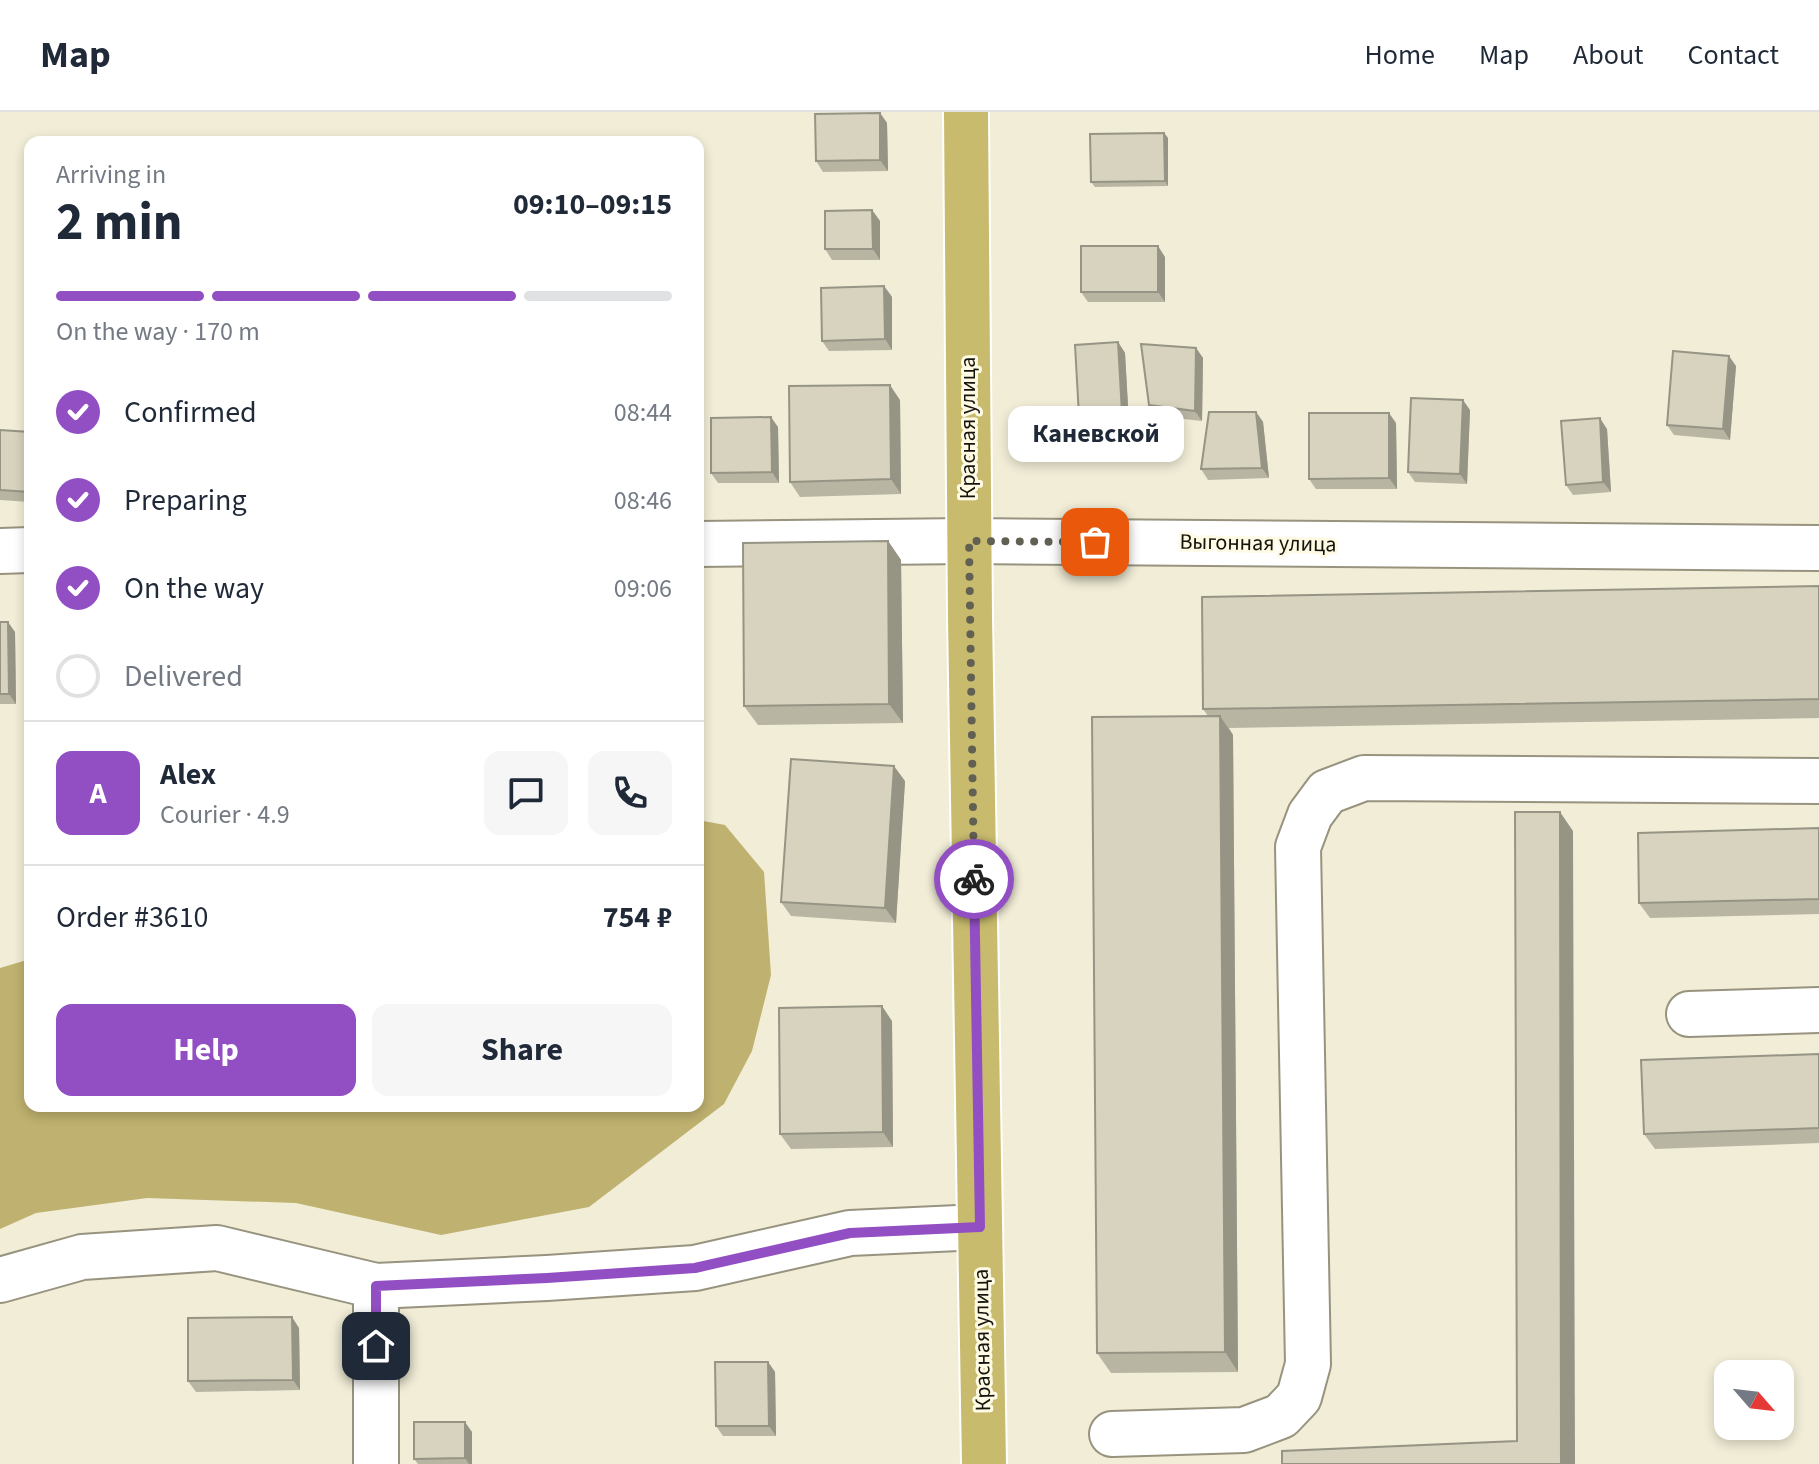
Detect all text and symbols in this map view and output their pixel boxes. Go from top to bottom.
text: Map [40,28,111,82]
text: Home [1364,35,1435,75]
text: Map [1479,35,1529,75]
text: About [1573,35,1644,75]
text: Contact [1688,35,1779,75]
text: Arriving in [56,156,166,193]
text: 09:10–09:15 [513,183,672,226]
text: 2 min [56,186,183,260]
text: On the way · 170 m [56,313,260,350]
street label: Красная улица [952,357,984,499]
icon: check [56,390,100,434]
text: Confirmed [124,391,257,434]
text: 08:44 [614,394,672,431]
callout: Каневской [1007,406,1183,462]
text: Каневской [1032,415,1160,452]
icon: check [56,478,100,522]
text: Preparing [124,479,247,522]
text: 08:46 [614,482,672,519]
pin [1061,508,1129,576]
icon: bag [1073,520,1117,564]
street label: Выгонная улица [1179,526,1337,560]
icon: check [56,566,100,610]
text: On the way [124,567,264,610]
text: 09:06 [614,570,672,607]
text: Delivered [124,655,243,698]
button: chat [484,751,568,835]
button: phone [588,751,672,835]
text: Alex [160,753,216,796]
text: A [89,772,107,815]
text: Courier · 4.9 [160,796,290,833]
courier [934,839,1014,919]
icon: bike [952,857,996,901]
text: Order #3610 [56,896,209,939]
text: 754 ₽ [603,896,672,939]
button: Help [56,1004,356,1096]
button: Share [372,1004,672,1096]
street label: Красная улица [965,1268,999,1412]
pin [342,1312,410,1380]
icon: home [354,1324,398,1368]
north arrow [1714,1360,1794,1440]
map controls [1714,1360,1794,1440]

